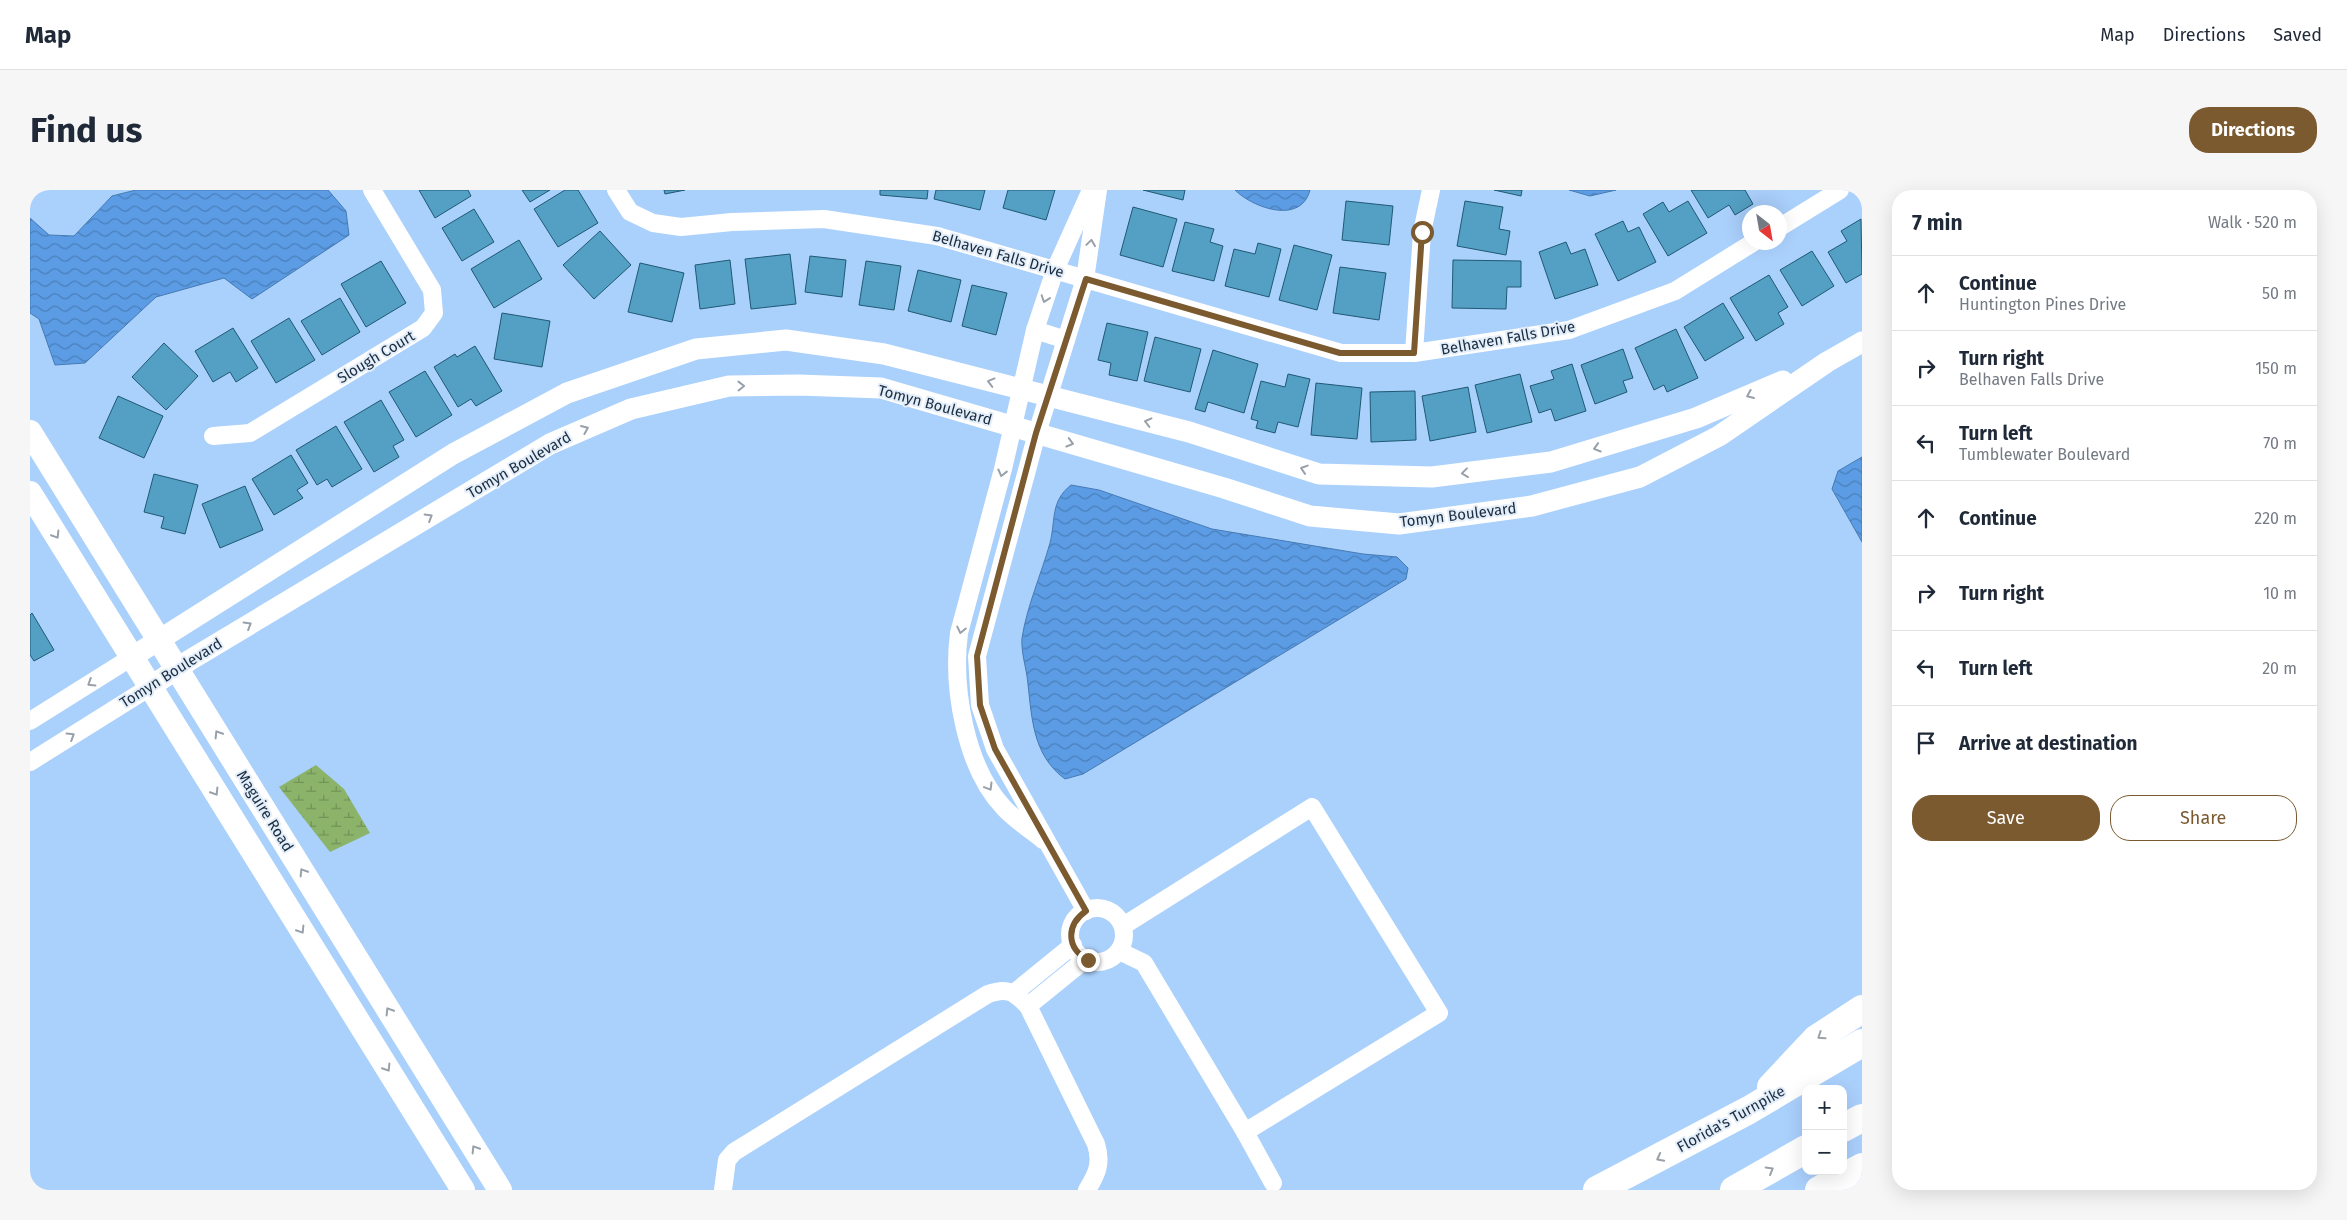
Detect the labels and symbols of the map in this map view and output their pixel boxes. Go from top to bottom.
north arrow [1742,205,1787,250]
route start [1411,221,1434,244]
street label: Belhaven Falls Drive [930,227,1066,281]
one-way arrow [1085,238,1095,247]
one-way arrow [1040,294,1050,303]
street label: Belhaven Falls Drive [1439,317,1577,359]
street label: Slough Court [334,326,419,387]
one-way arrow [986,377,995,388]
one-way arrow [737,380,745,391]
street label: Tomyn Boulevard [876,381,994,429]
one-way arrow [1746,389,1755,400]
one-way arrow [1144,417,1153,428]
one-way arrow [580,424,589,435]
street label: Tomyn Boulevard [464,428,574,502]
one-way arrow [1066,437,1075,448]
one-way arrow [1593,443,1601,453]
one-way arrow [1300,465,1308,475]
one-way arrow [1461,467,1469,478]
one-way arrow [997,469,1007,477]
street label: Tomyn Boulevard [1399,499,1517,531]
one-way arrow [423,514,432,524]
one-way arrow [49,529,59,538]
one-way arrow [243,622,252,632]
one-way arrow [956,626,966,635]
street label: Tomyn Boulevard [117,634,225,712]
one-way arrow [87,677,96,687]
one-way arrow [214,731,224,740]
one-way arrow [66,732,75,742]
street label: Maguire Road [233,767,297,855]
one-way arrow [983,782,993,791]
one-way arrow [209,786,219,795]
one-way arrow [300,869,310,878]
one-way arrow [295,924,304,933]
route end [1077,949,1100,972]
one-way arrow [386,1007,395,1016]
one-way arrow [1817,1029,1826,1039]
one-way arrow [380,1062,390,1071]
street label: Florida's Turnpike [1674,1082,1788,1156]
one-way arrow [471,1145,481,1154]
one-way arrow [1656,1152,1665,1162]
one-way arrow [1765,1166,1774,1176]

